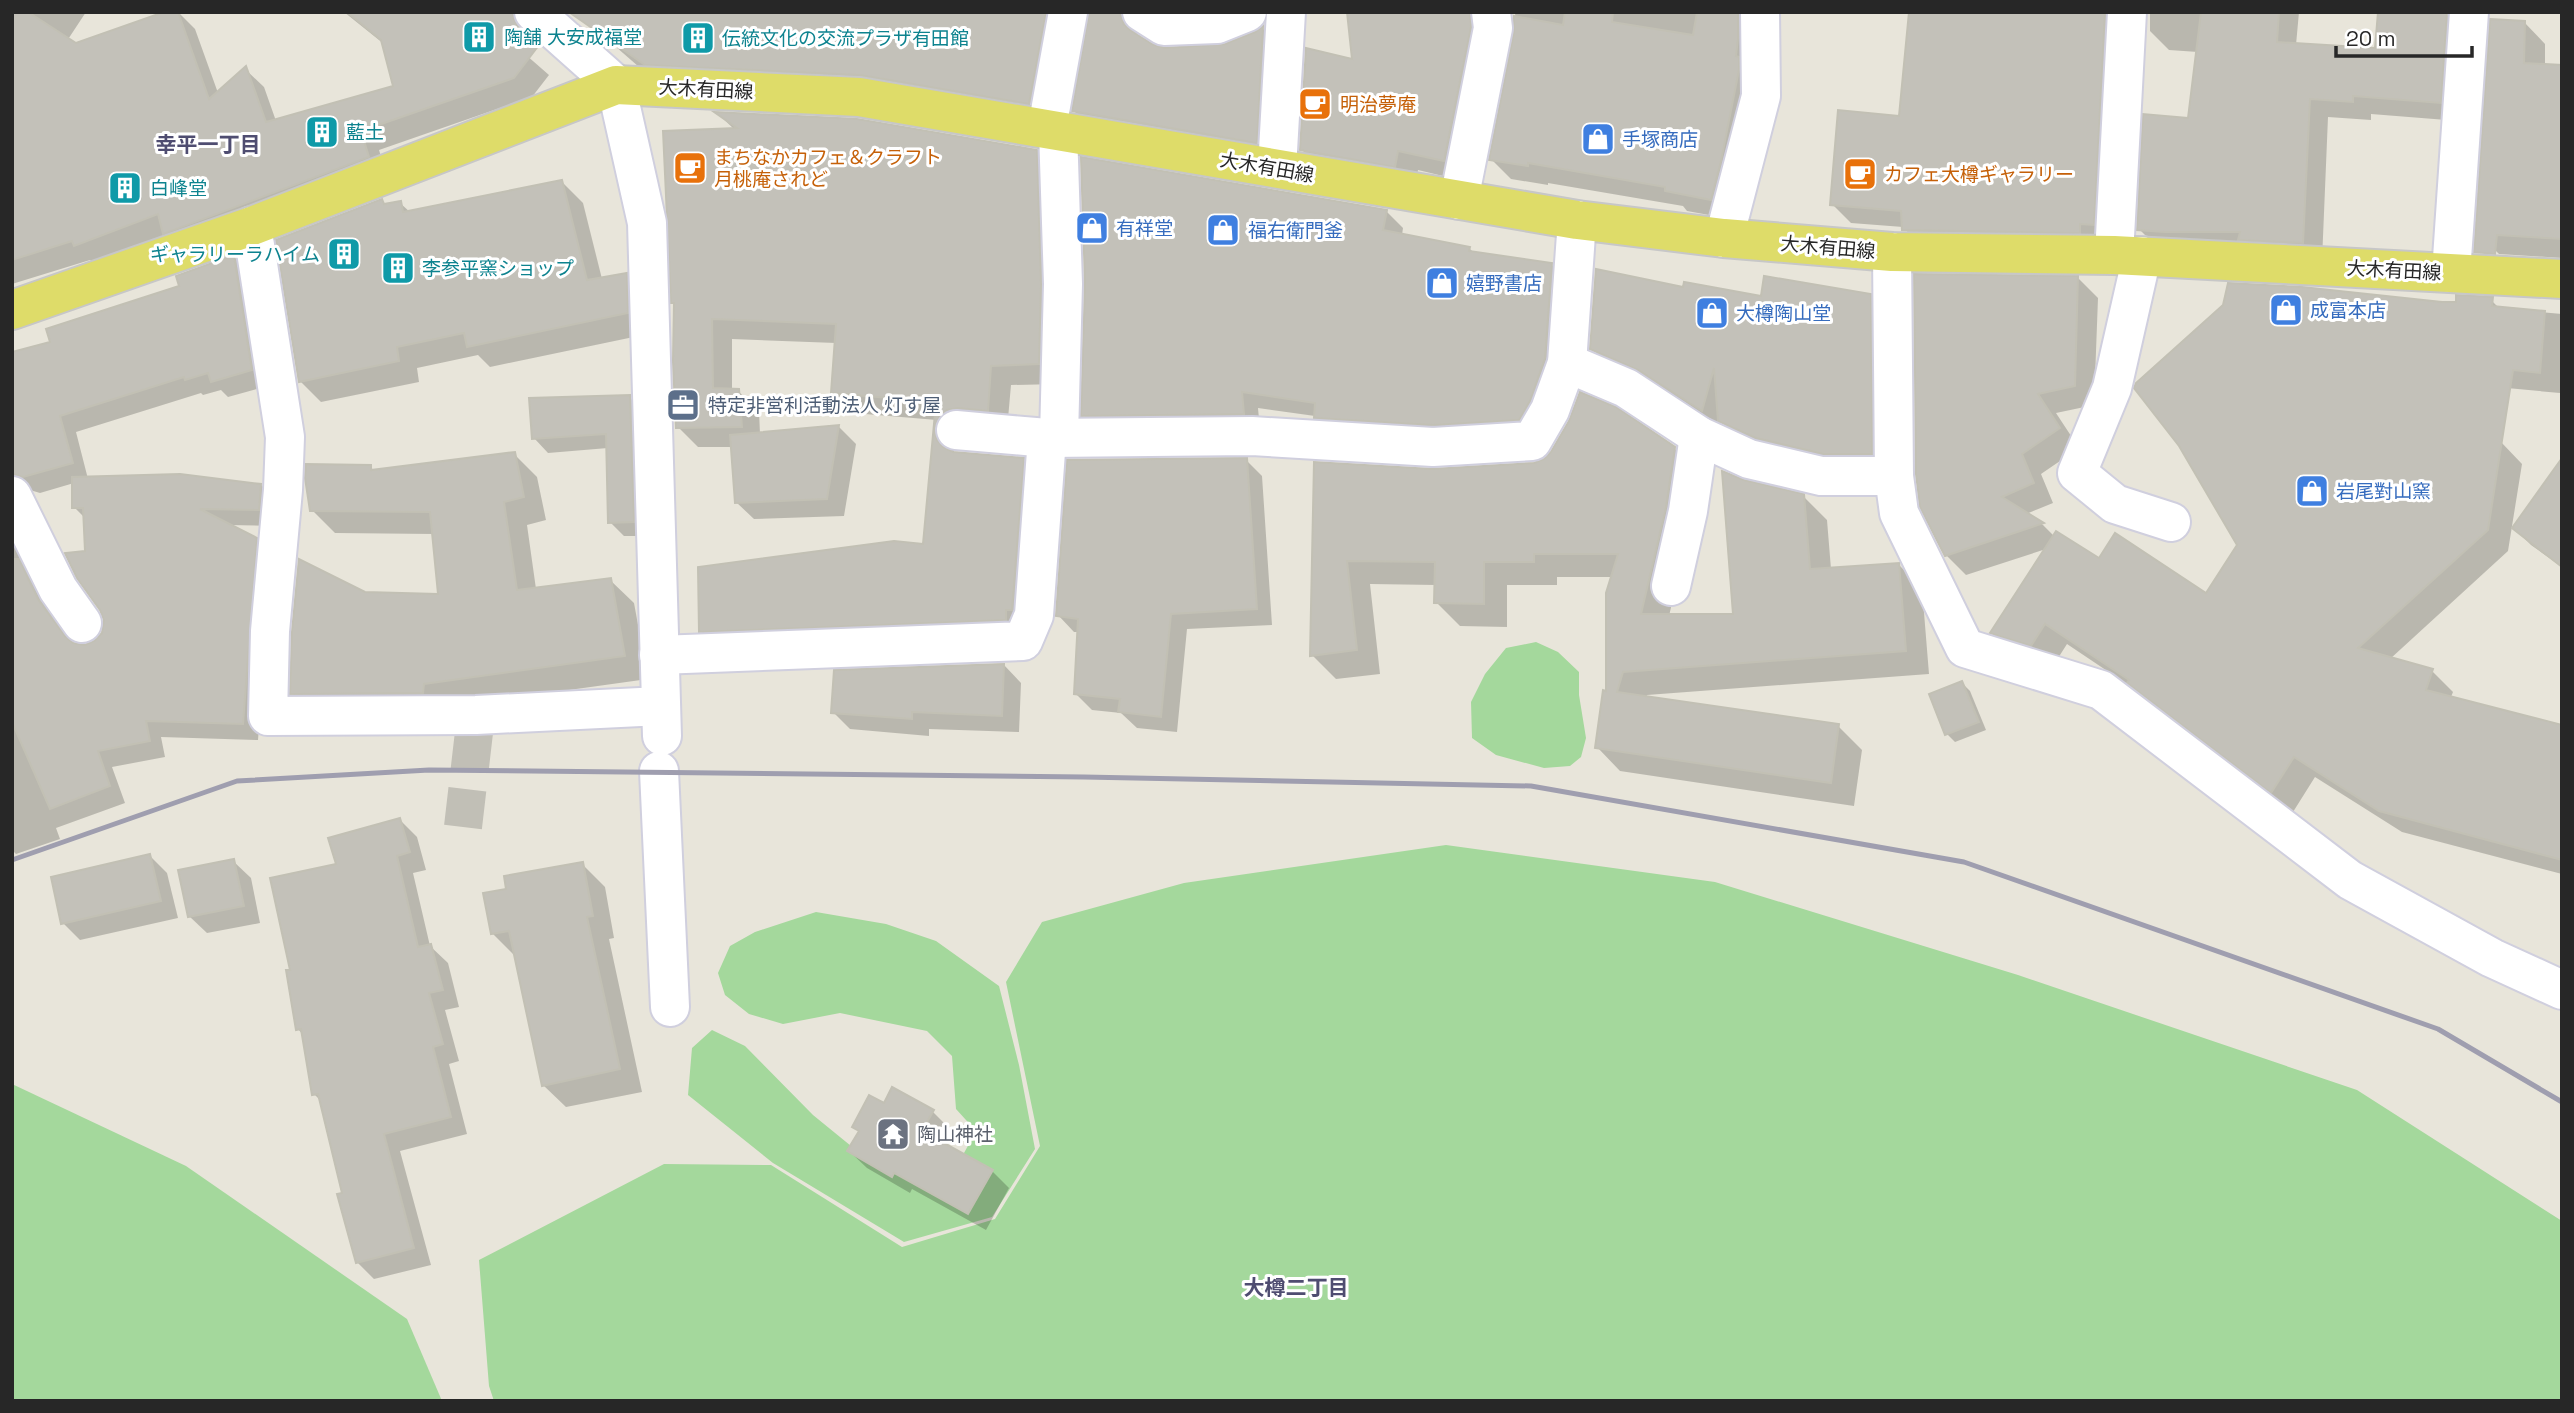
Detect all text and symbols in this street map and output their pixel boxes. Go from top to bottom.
scale bar [2336,14,2472,58]
building icon: 陶舗 大安成福堂 [460,18,498,56]
building icon: 伝統文化の交流プラザ有田館 [679,19,717,57]
place label: 陶舗 大安成福堂 [504,25,642,50]
text: 20 m [2346,25,2396,52]
place label: 伝統文化の交流プラザ有田館 [722,26,969,51]
street label: 大木有田線 [658,75,754,104]
cafe icon: 明治夢庵 [1296,85,1334,123]
place label: 明治夢庵 [1340,92,1416,117]
building icon: 藍土 [303,113,341,151]
place label: 藍土 [346,120,384,145]
shop icon: 手塚商店 [1579,120,1617,158]
place label: 手塚商店 [1622,127,1698,152]
district label: 幸平一丁目 [156,131,261,158]
place label: まちなかカフェ＆クラフト 月桃庵されど [714,145,942,192]
street label: 大木有田線 [1218,147,1316,188]
cafe icon: まちなかカフェ＆クラフト 月桃庵されど [671,149,709,187]
cafe icon: カフェ大樽ギャラリー [1841,155,1879,193]
place label: カフェ大樽ギャラリー [1884,162,2074,187]
building icon: 白峰堂 [106,169,144,207]
place label: 白峰堂 [150,176,207,201]
shop icon: 有祥堂 [1073,209,1111,247]
shop icon: 福右衛門釜 [1204,211,1242,249]
place label: 有祥堂 [1116,216,1173,241]
place label: 福右衛門釜 [1248,218,1343,243]
street label: 大木有田線 [1780,231,1876,264]
building icon: ギャラリーラハイム [325,235,363,273]
place label: ギャラリーラハイム [150,242,320,267]
building icon: 李参平窯ショップ [379,249,417,287]
place label: 李参平窯ショップ [422,256,574,281]
street label: 大木有田線 [2346,256,2442,285]
shop icon: 嬉野書店 [1423,264,1461,302]
place label: 嬉野書店 [1466,271,1542,296]
shop icon: 成富本店 [2267,291,2305,329]
shop icon: 大樽陶山堂 [1693,294,1731,332]
place label: 成富本店 [2310,298,2386,323]
place label: 大樽陶山堂 [1736,301,1831,326]
office icon: 特定非営利活動法人 灯す屋 [664,386,702,424]
place label: 特定非営利活動法人 灯す屋 [708,393,941,418]
shop icon: 岩尾對山窯 [2293,472,2331,510]
place label: 岩尾對山窯 [2336,479,2431,504]
temple icon: 陶山神社 [874,1115,912,1153]
place label: 陶山神社 [917,1122,993,1147]
district label: 大樽二丁目 [1244,1274,1349,1301]

